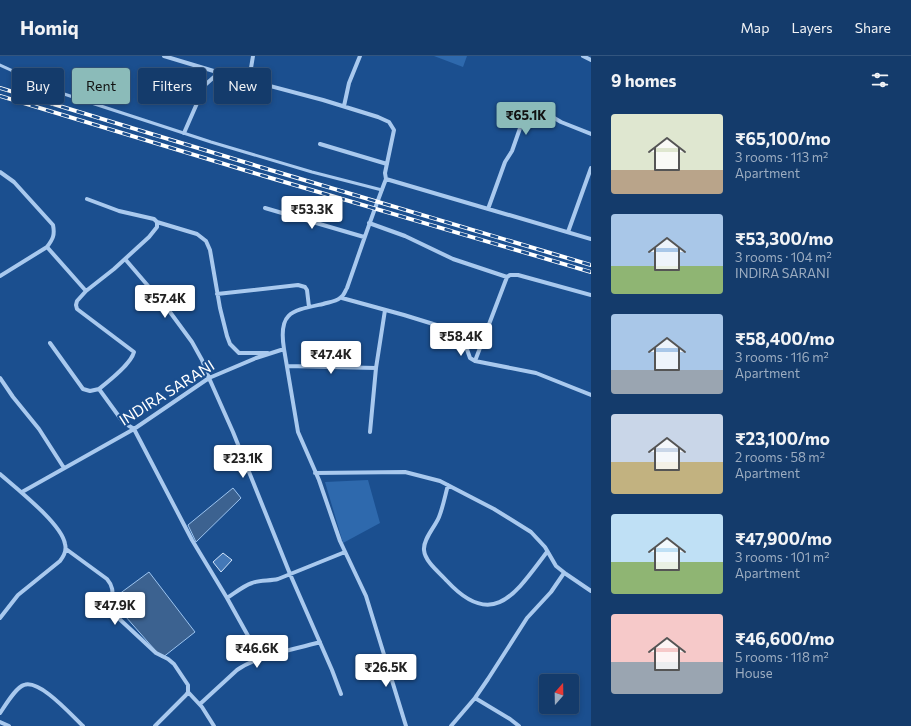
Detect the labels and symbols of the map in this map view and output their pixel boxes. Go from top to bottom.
pin: ₹65.1K [493,102,559,136]
pin: ₹53.3K [279,196,345,230]
pin: ₹57.4K [132,285,198,319]
pin: ₹58.4K [428,323,494,357]
pin: ₹47.4K [298,341,364,375]
street label: INDIRA SARANI [115,356,217,429]
pin: ₹23.1K [210,445,276,479]
pin: ₹47.9K [82,592,148,626]
pin: ₹46.6K [224,635,290,669]
pin: ₹26.5K [353,654,419,688]
north arrow [539,674,579,714]

